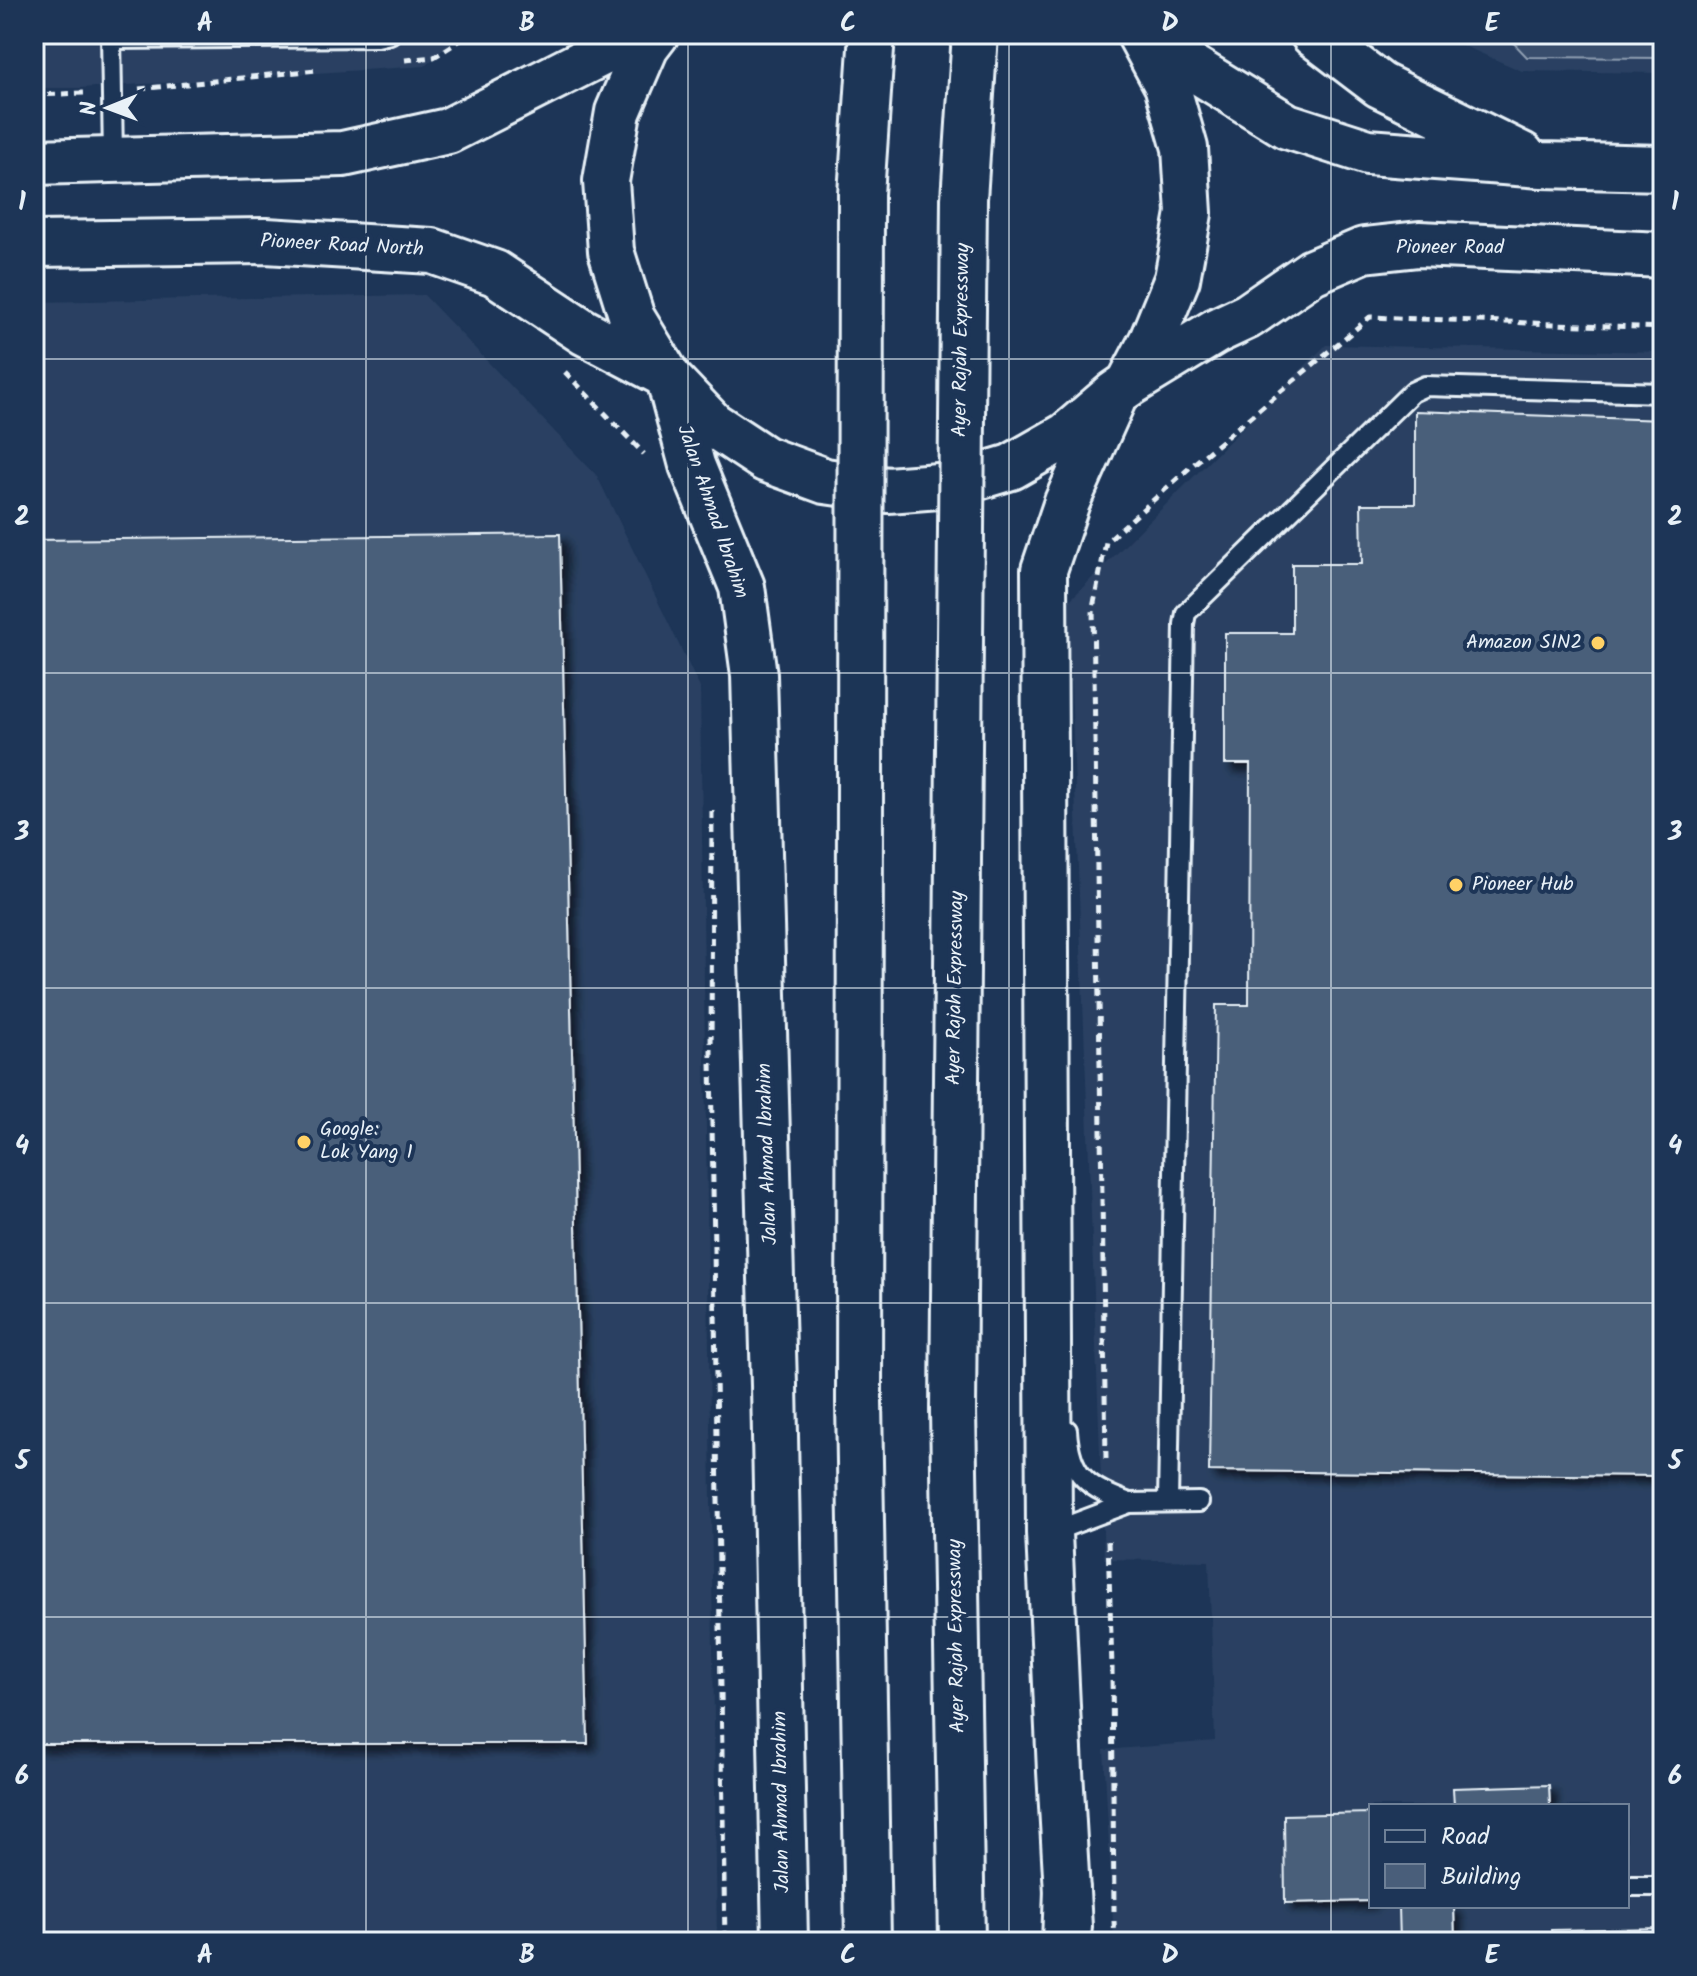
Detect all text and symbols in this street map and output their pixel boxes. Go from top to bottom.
text: A [197,3,213,45]
text: B [519,3,535,45]
text: C [840,3,856,45]
text: D [1161,3,1179,45]
text: E [1485,3,1501,45]
north arrow [68,68,148,148]
text: N [73,101,108,116]
text: 1 [18,182,26,224]
text: 1 [1671,182,1679,224]
street label: Pioneer Road North [259,226,425,266]
street label: Pioneer Road [1396,232,1505,264]
street label: Ayer Rajah Expressway [944,242,980,437]
street label: Jalan Ahmad Ibrahim [667,421,757,603]
text: 2 [14,497,30,539]
text: 2 [1667,497,1683,539]
place label: Amazon SIN2 [1466,627,1582,659]
marker: Amazon SIN2 [1589,634,1607,652]
text: 3 [14,812,29,854]
text: 3 [1667,812,1682,854]
place label: Pioneer Hub [1472,869,1574,901]
marker: Pioneer Hub [1447,876,1465,894]
street label: Ayer Rajah Expressway [938,890,974,1085]
street label: Jalan Ahmad Ibrahim [749,1062,787,1245]
place label: Google: Lok Yang 1 [320,1114,413,1169]
text: 4 [15,1126,29,1168]
text: 4 [1668,1126,1682,1168]
marker: Google: Lok Yang 1 [295,1133,313,1151]
text: 5 [14,1441,30,1483]
text: 5 [1667,1441,1683,1483]
street label: Ayer Rajah Expressway [939,1538,975,1733]
street label: Jalan Ahmad Ibrahim [764,1711,800,1893]
text: 6 [15,1756,29,1798]
text: 6 [1668,1756,1682,1798]
legend [1369,1804,1629,1908]
text: Road [1441,1818,1490,1857]
text: Building [1441,1858,1521,1897]
text: A [197,1935,213,1976]
text: B [519,1935,535,1976]
text: C [840,1935,856,1976]
text: D [1161,1935,1179,1976]
text: E [1485,1935,1501,1976]

